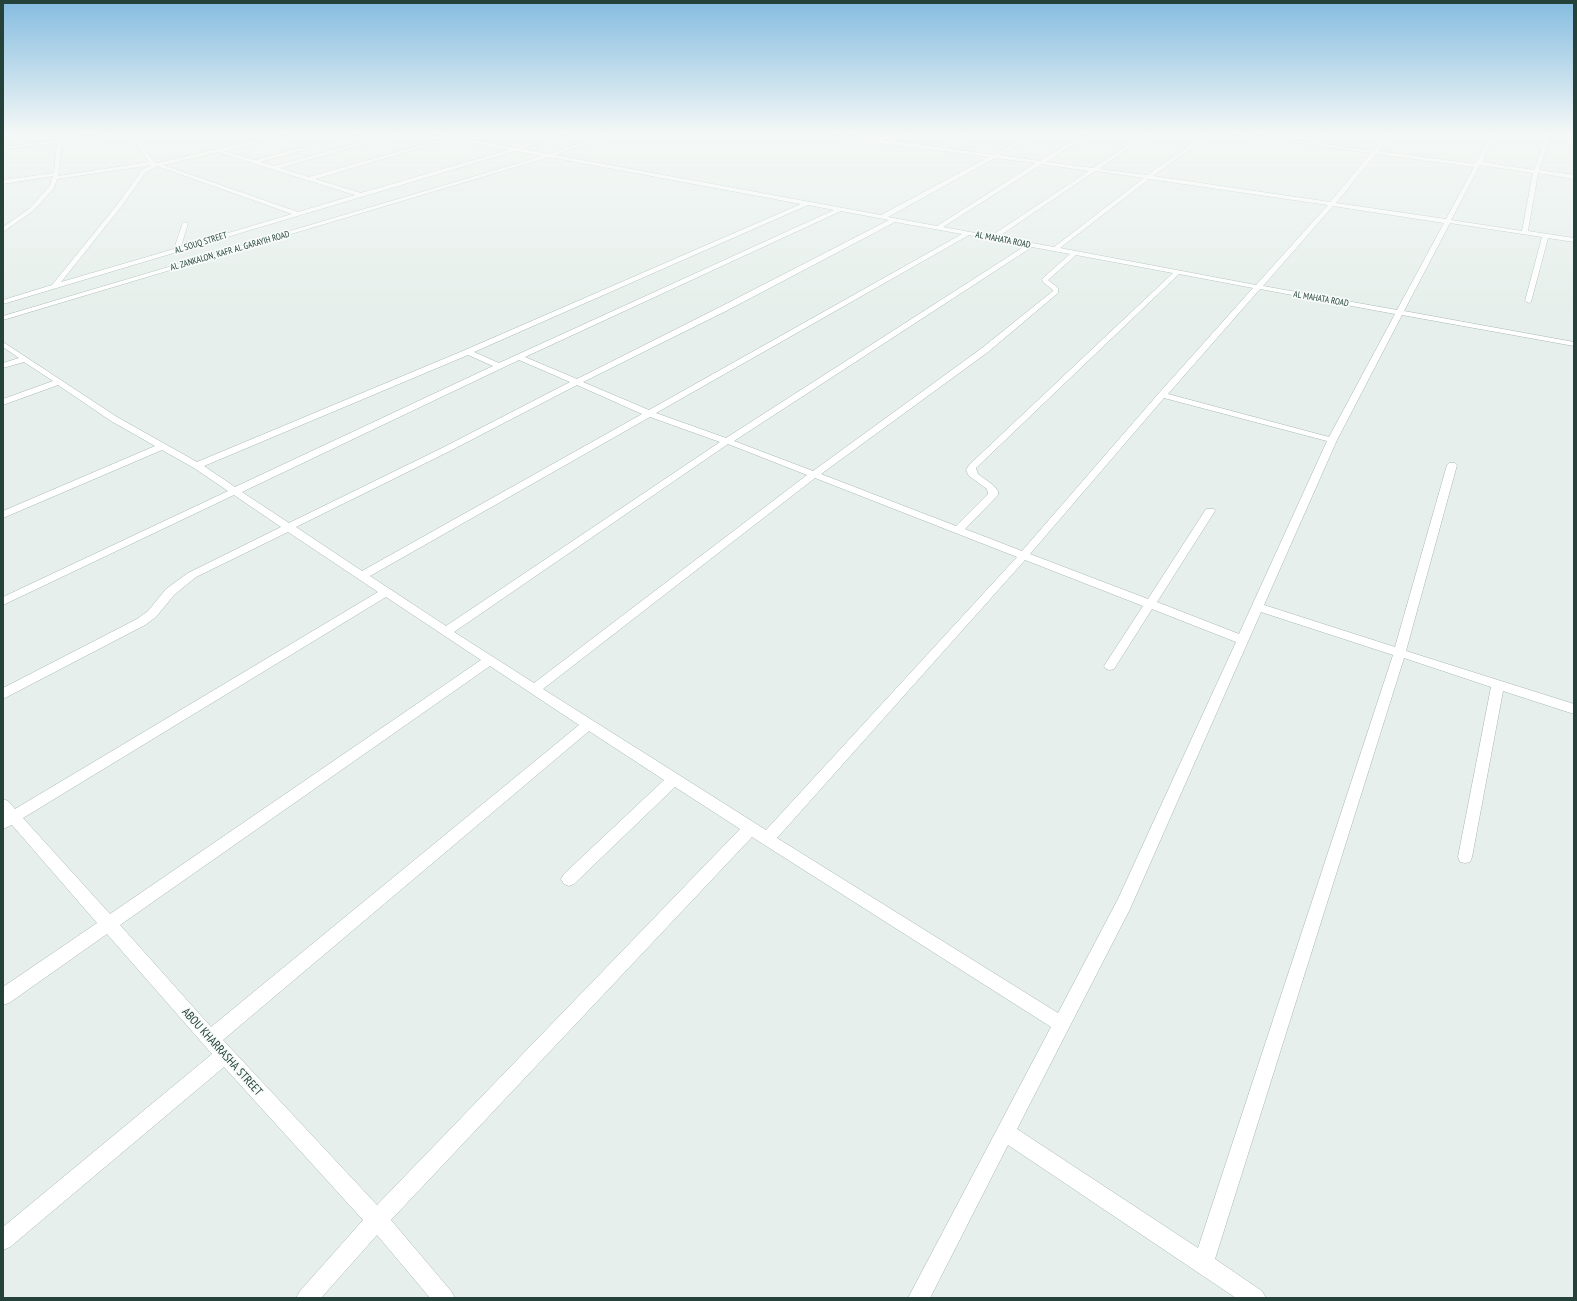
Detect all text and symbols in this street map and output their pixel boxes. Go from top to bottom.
street label: AL ZANKALON, KAFR AL GARAYIH ROAD [169,229,291,273]
street label: AL MAHATA ROAD [974,229,1032,251]
street label: AL SOUQ STREET [174,230,228,256]
street label: AL MAHATA ROAD [1293,289,1349,309]
street label: ABOU KHARRASHA STREET [179,1005,265,1099]

